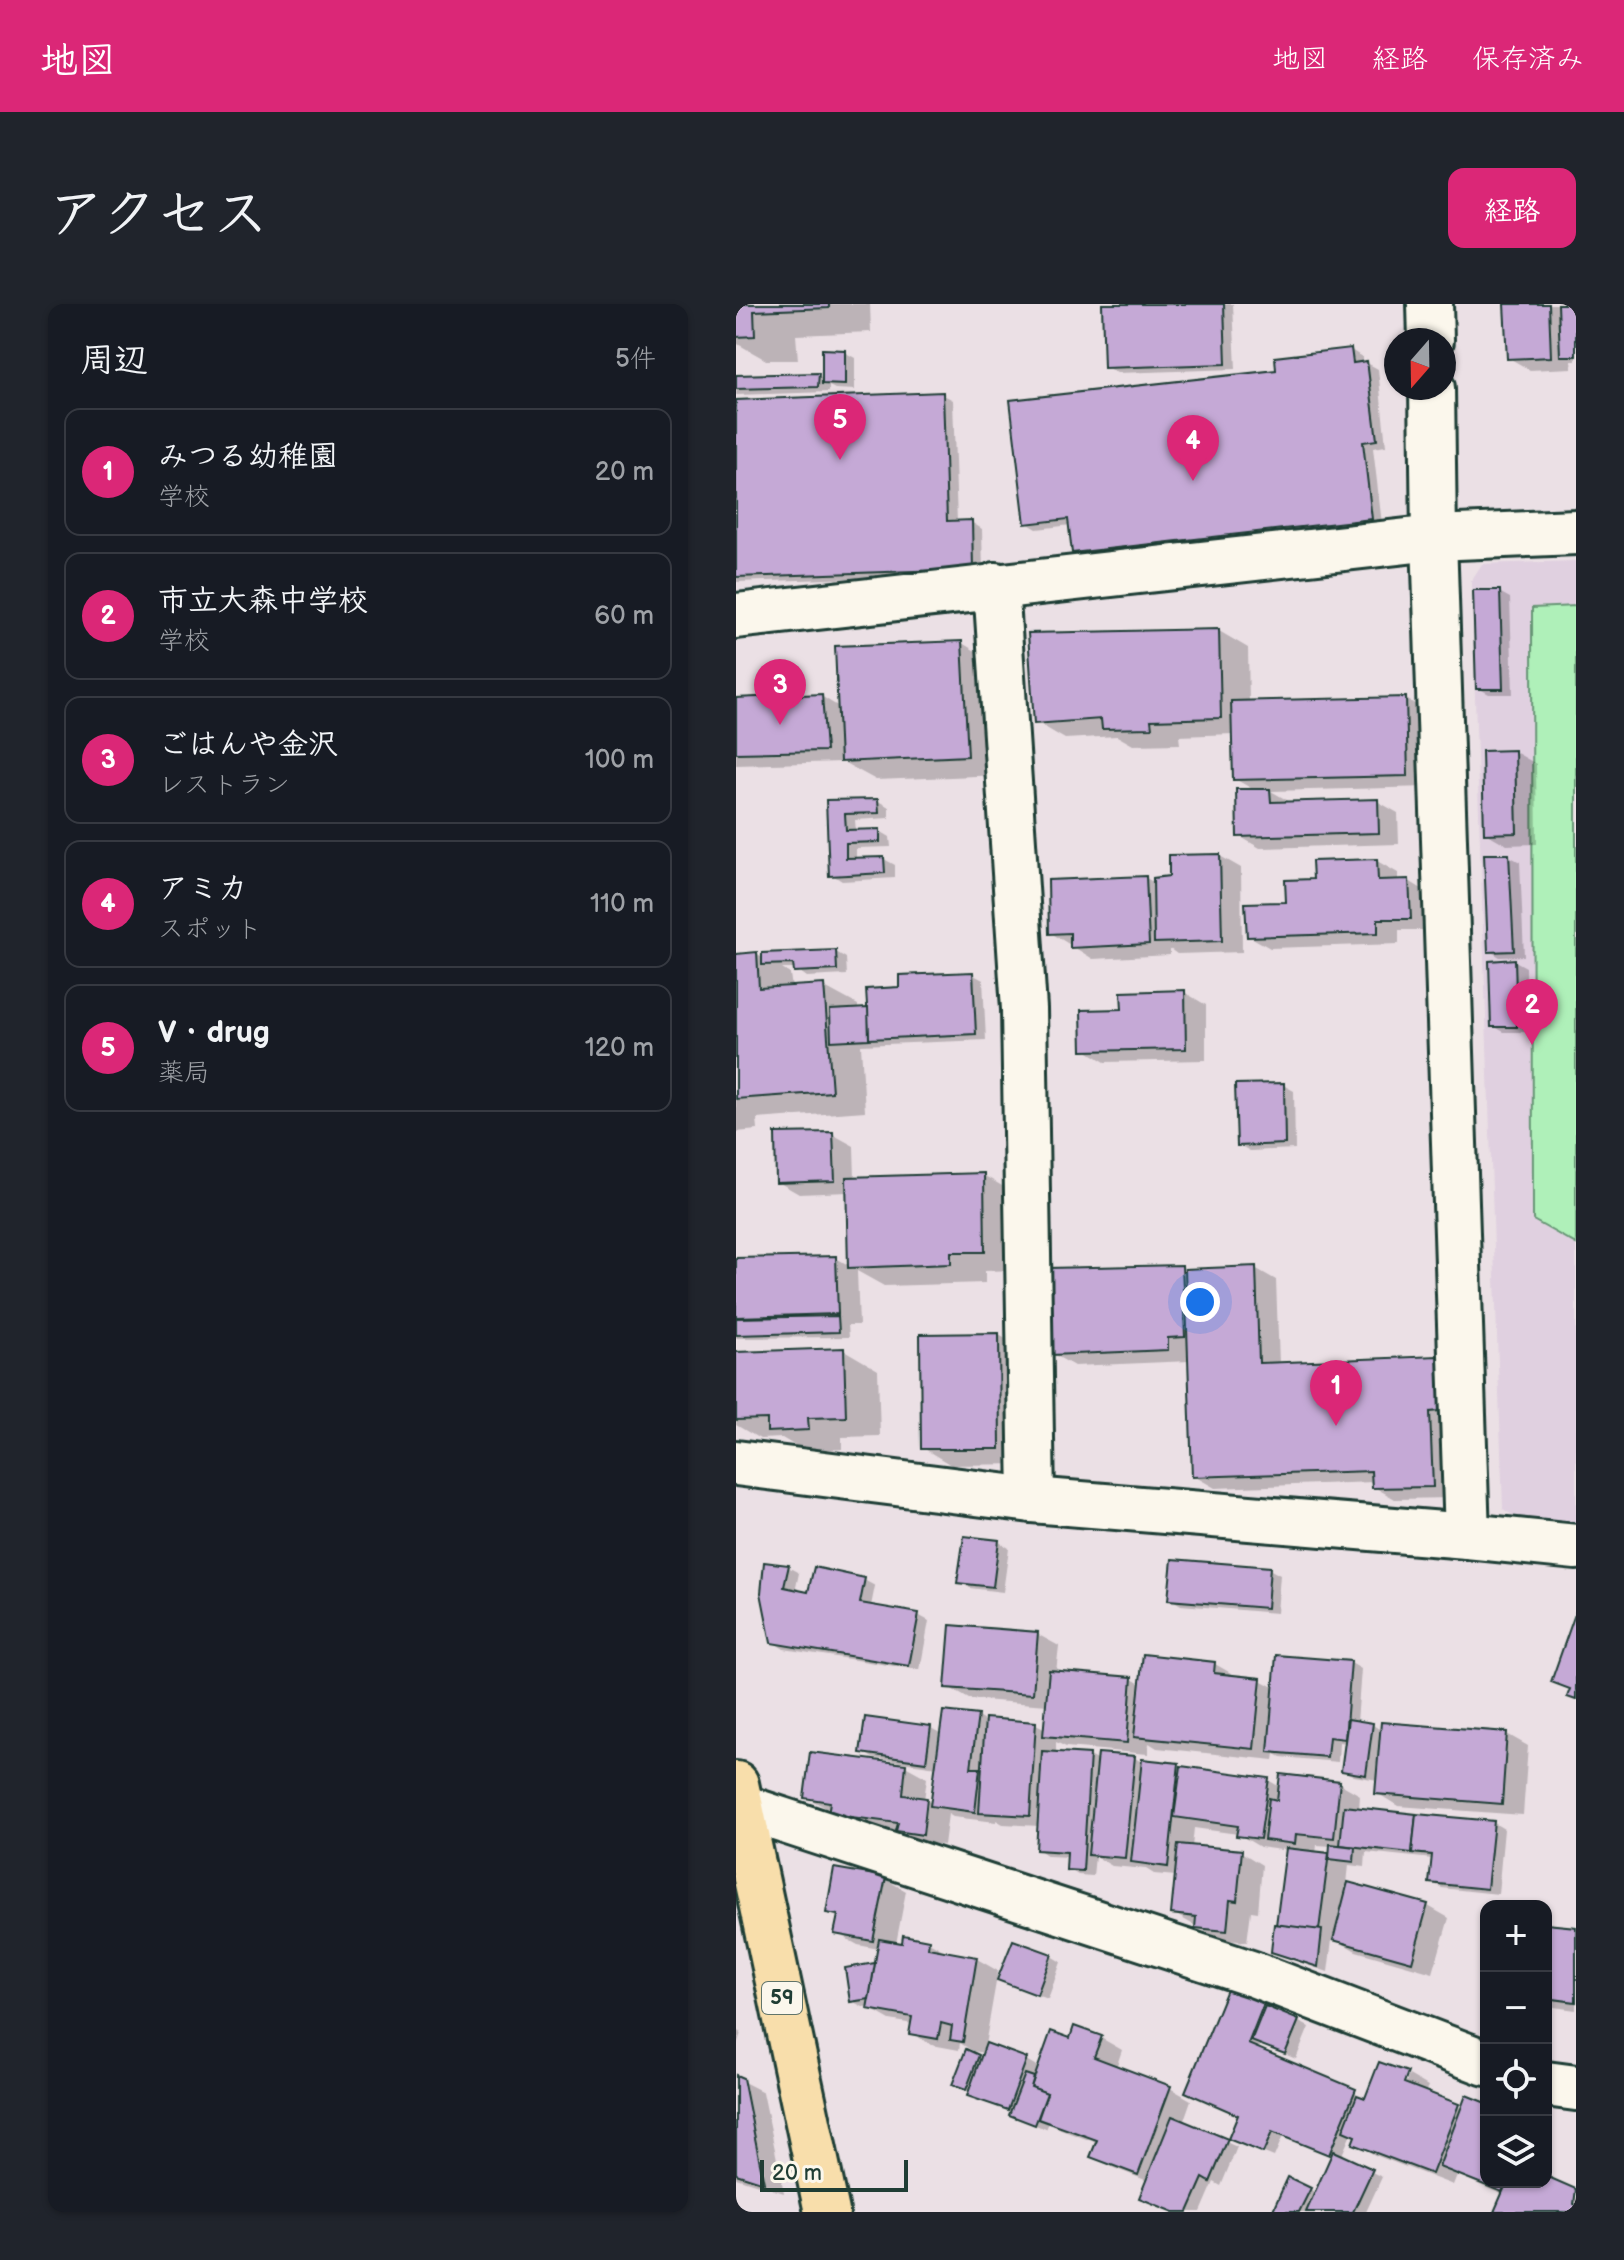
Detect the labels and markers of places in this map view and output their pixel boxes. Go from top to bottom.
pin: 5 [814,394,866,460]
pin: 4 [1167,415,1219,481]
pin: 3 [754,659,806,725]
pin: 2 [1506,979,1558,1045]
pin: 1 [1310,1360,1362,1426]

